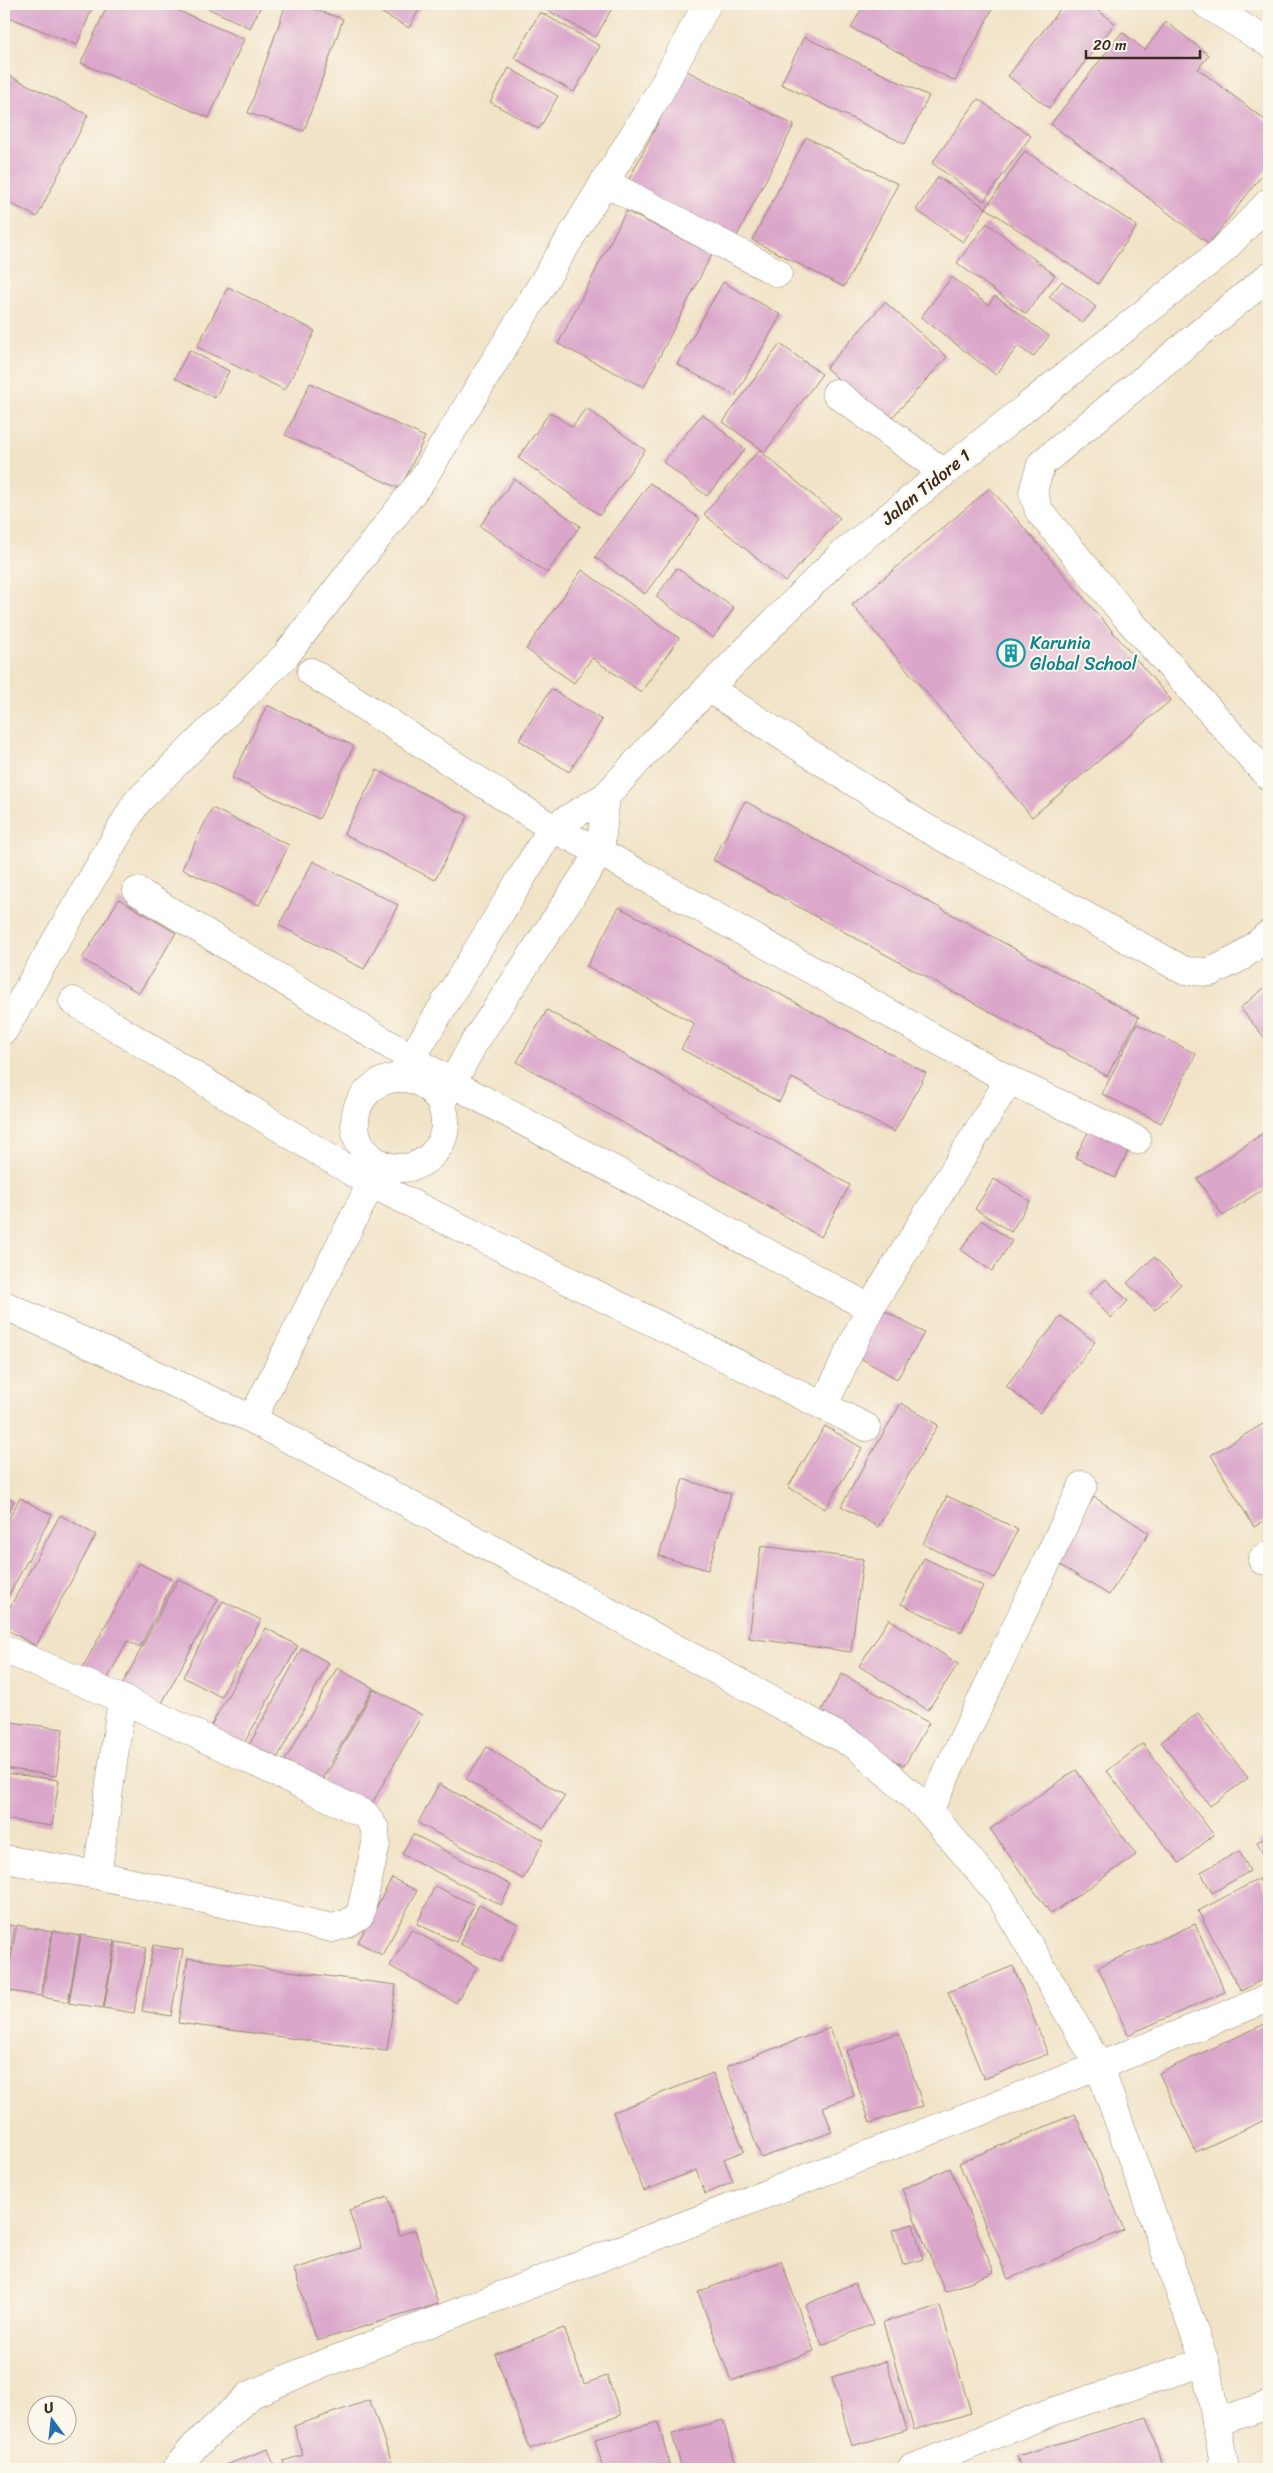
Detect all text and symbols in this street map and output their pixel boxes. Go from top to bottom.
scale bar [1086,28,1199,60]
text: 20 m [1093,32,1127,58]
street label: Jalan Tidore 1 [873,440,978,534]
place label: Karunia Global School [1030,627,1138,680]
building icon: Karunia Global School [996,638,1026,668]
text: U [41,2394,57,2421]
north arrow [28,2396,78,2446]

